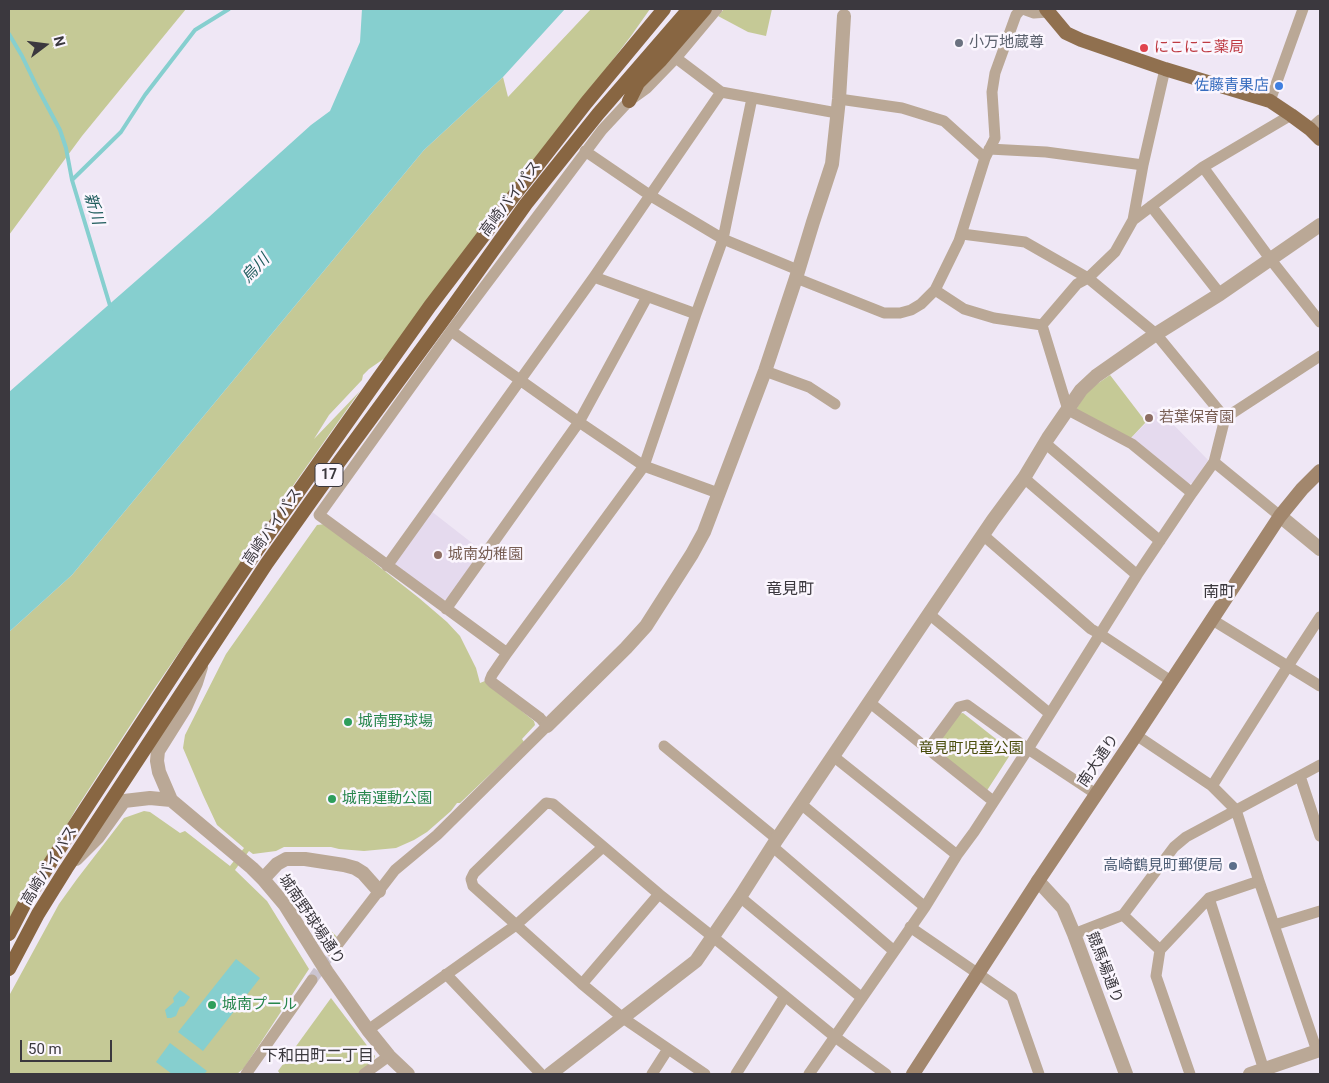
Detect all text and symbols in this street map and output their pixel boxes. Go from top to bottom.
north arrow [20,20,70,70]
text: N [50,34,68,48]
place label: 小万地蔵尊 [969,34,1044,52]
marker: 小万地蔵尊 [953,37,965,49]
place label: にこにこ薬局 [1154,39,1244,57]
marker: にこにこ薬局 [1138,42,1150,54]
place label: 佐藤青果店 [1194,77,1269,95]
marker: 佐藤青果店 [1273,80,1285,92]
street label: 高崎バイパス [477,158,545,240]
water label: 新川 [79,191,107,227]
water label: 烏川 [238,251,274,287]
place label: 若葉保育園 [1159,409,1234,427]
marker: 若葉保育園 [1143,412,1155,424]
road number: 17 [315,464,343,486]
street label: 高崎バイパス [240,485,306,569]
place label: 城南幼稚園 [448,546,523,564]
marker: 城南幼稚園 [432,549,444,561]
district label: 竜見町 [766,580,814,600]
district label: 南町 [1203,583,1235,603]
place label: 城南野球場 [358,713,433,731]
marker: 城南野球場 [342,716,354,728]
street label: 南大通り [1075,731,1123,791]
park label: 竜見町児童公園 [919,740,1023,758]
place label: 城南運動公園 [342,790,432,808]
marker: 城南運動公園 [326,793,338,805]
street label: 高崎バイパス [19,823,81,909]
place label: 高崎鶴見町郵便局 [1103,857,1223,875]
marker: 高崎鶴見町郵便局 [1227,860,1239,872]
street label: 城南野球場通り [274,871,348,969]
street label: 競馬場通り [1082,930,1126,1006]
place label: 城南プール [222,996,297,1014]
marker: 城南プール [206,999,218,1011]
scale bar [22,1030,115,1062]
text: 50 m [28,1040,62,1058]
district label: 下和田町二丁目 [262,1047,374,1067]

